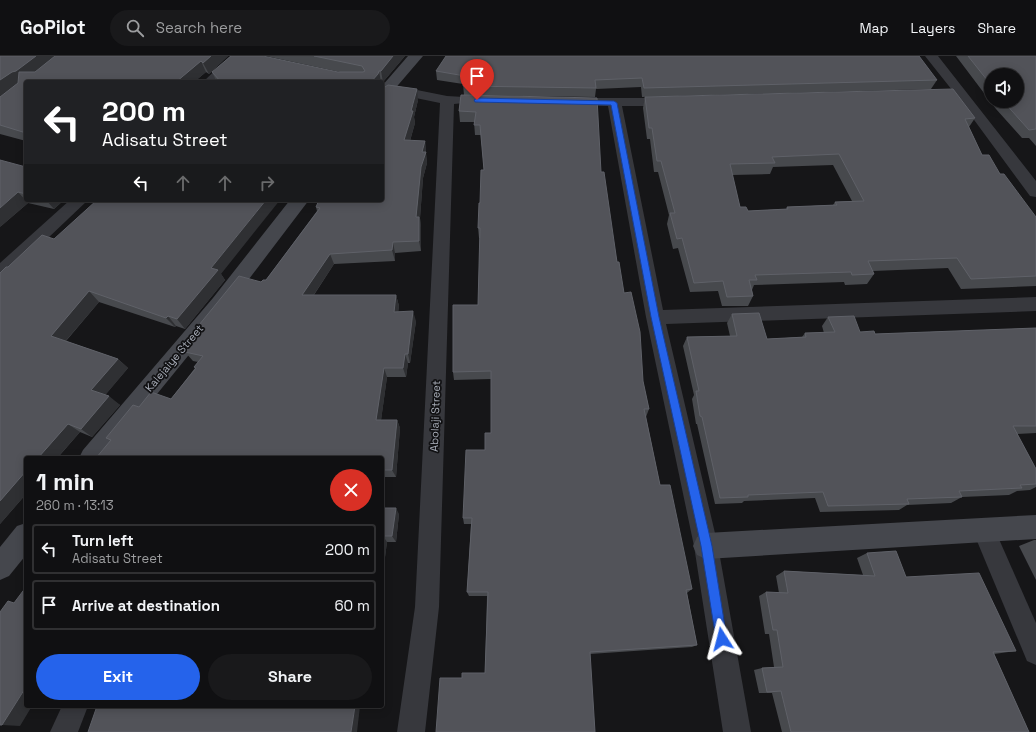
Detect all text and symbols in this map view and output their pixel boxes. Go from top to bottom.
search box [110,10,390,46]
text: GoPilot [20,15,86,40]
icon: search [124,17,146,39]
text: Search here [156,18,242,37]
text: Map [859,19,889,37]
text: Layers [911,19,955,37]
text: Share [977,19,1016,37]
pin [460,59,494,100]
icon: arrive [466,65,488,87]
map controls [984,68,1024,108]
button: sound [984,68,1024,108]
text: 200 m [102,93,186,129]
icon: left [36,96,88,148]
text: Adisatu Street [102,128,227,151]
icon: left [130,172,152,194]
icon: ahead [172,172,194,194]
icon: ahead [214,172,236,194]
icon: right [256,172,278,194]
street label: Kalejaiye Street [142,321,206,395]
street label: Abolaji Street [427,380,443,452]
text: 1 min [36,466,95,497]
button: close [330,469,372,511]
text: 260 m · 13:13 [36,497,114,514]
text: Turn left [72,531,134,550]
icon: left [38,538,60,560]
text: 200 m [325,540,370,559]
text: Adisatu Street [72,550,163,567]
icon: arrive [38,594,60,616]
text: Arrive at destination [72,596,220,615]
text: 60 m [334,596,370,615]
position arrow [701,618,743,660]
button: Exit [36,654,200,700]
button: Share [208,654,372,700]

